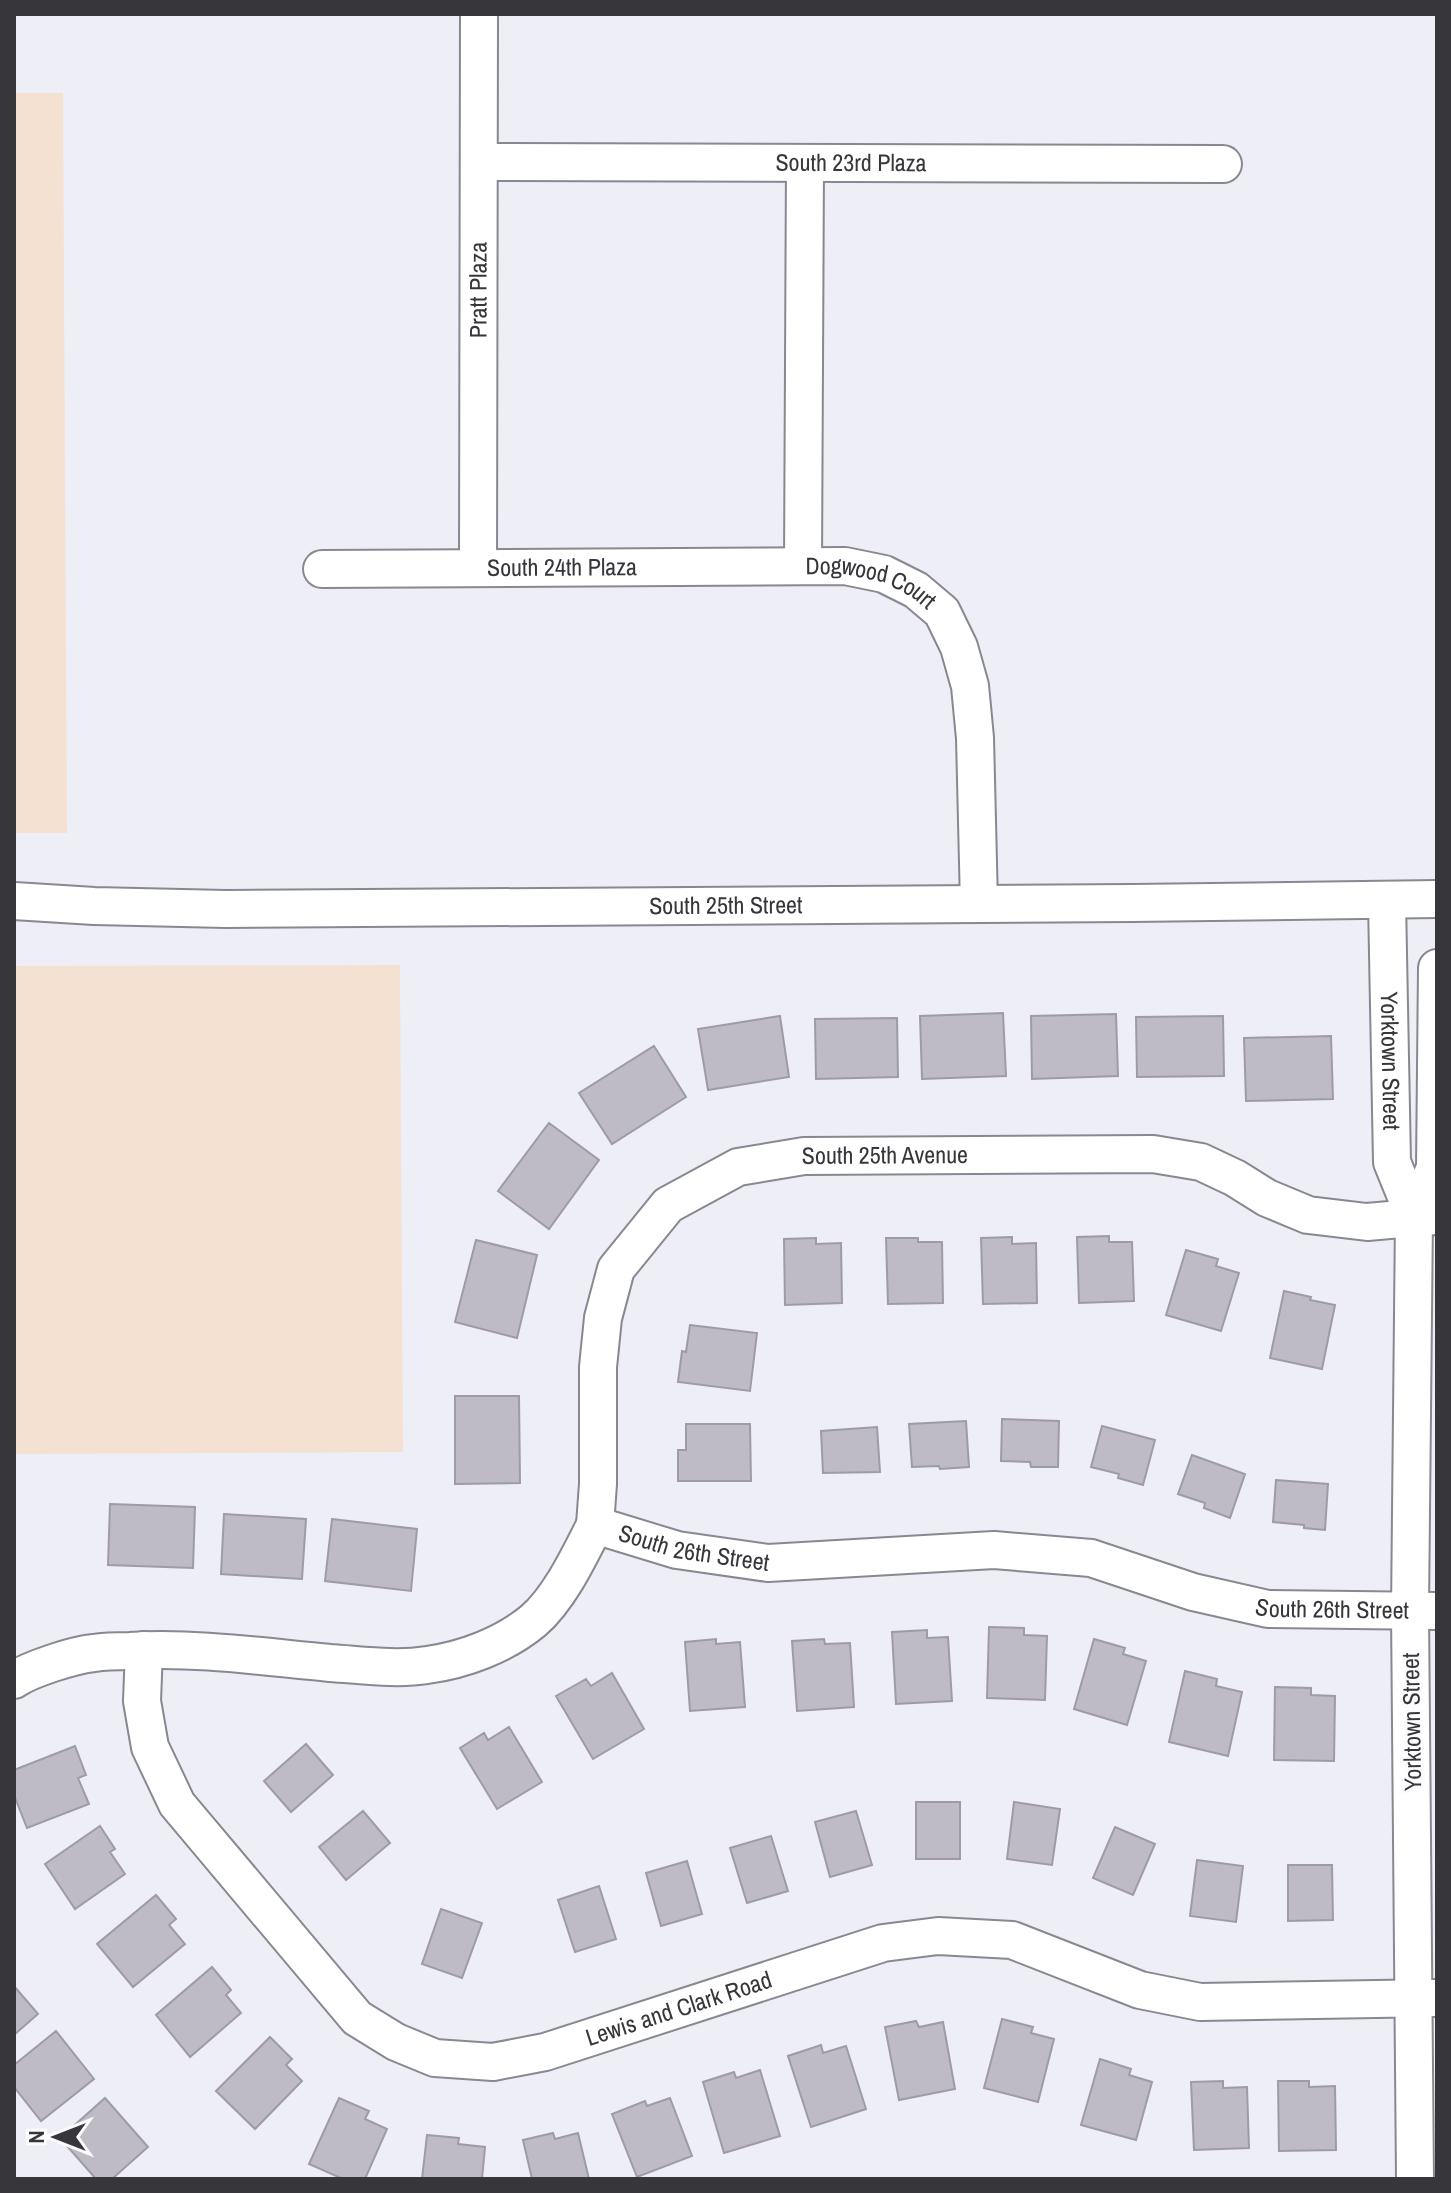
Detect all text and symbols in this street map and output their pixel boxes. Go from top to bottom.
street label: South 23rd Plaza [775,146,927,178]
street label: Pratt Plaza [461,242,494,338]
street label: Dogwood Court [805,549,944,616]
street label: South 24th Plaza [487,550,637,583]
street label: South 25th Street [649,888,803,921]
street label: Yorktown Street [1374,991,1408,1131]
street label: South 25th Avenue [802,1138,968,1171]
street label: South 26th Street [615,1516,772,1578]
street label: South 26th Street [1253,1590,1410,1626]
street label: Yorktown Street [1394,1652,1428,1792]
street label: Lewis and Clark Road [581,1963,776,2053]
north arrow [16,2097,96,2177]
text: N [21,2130,51,2144]

